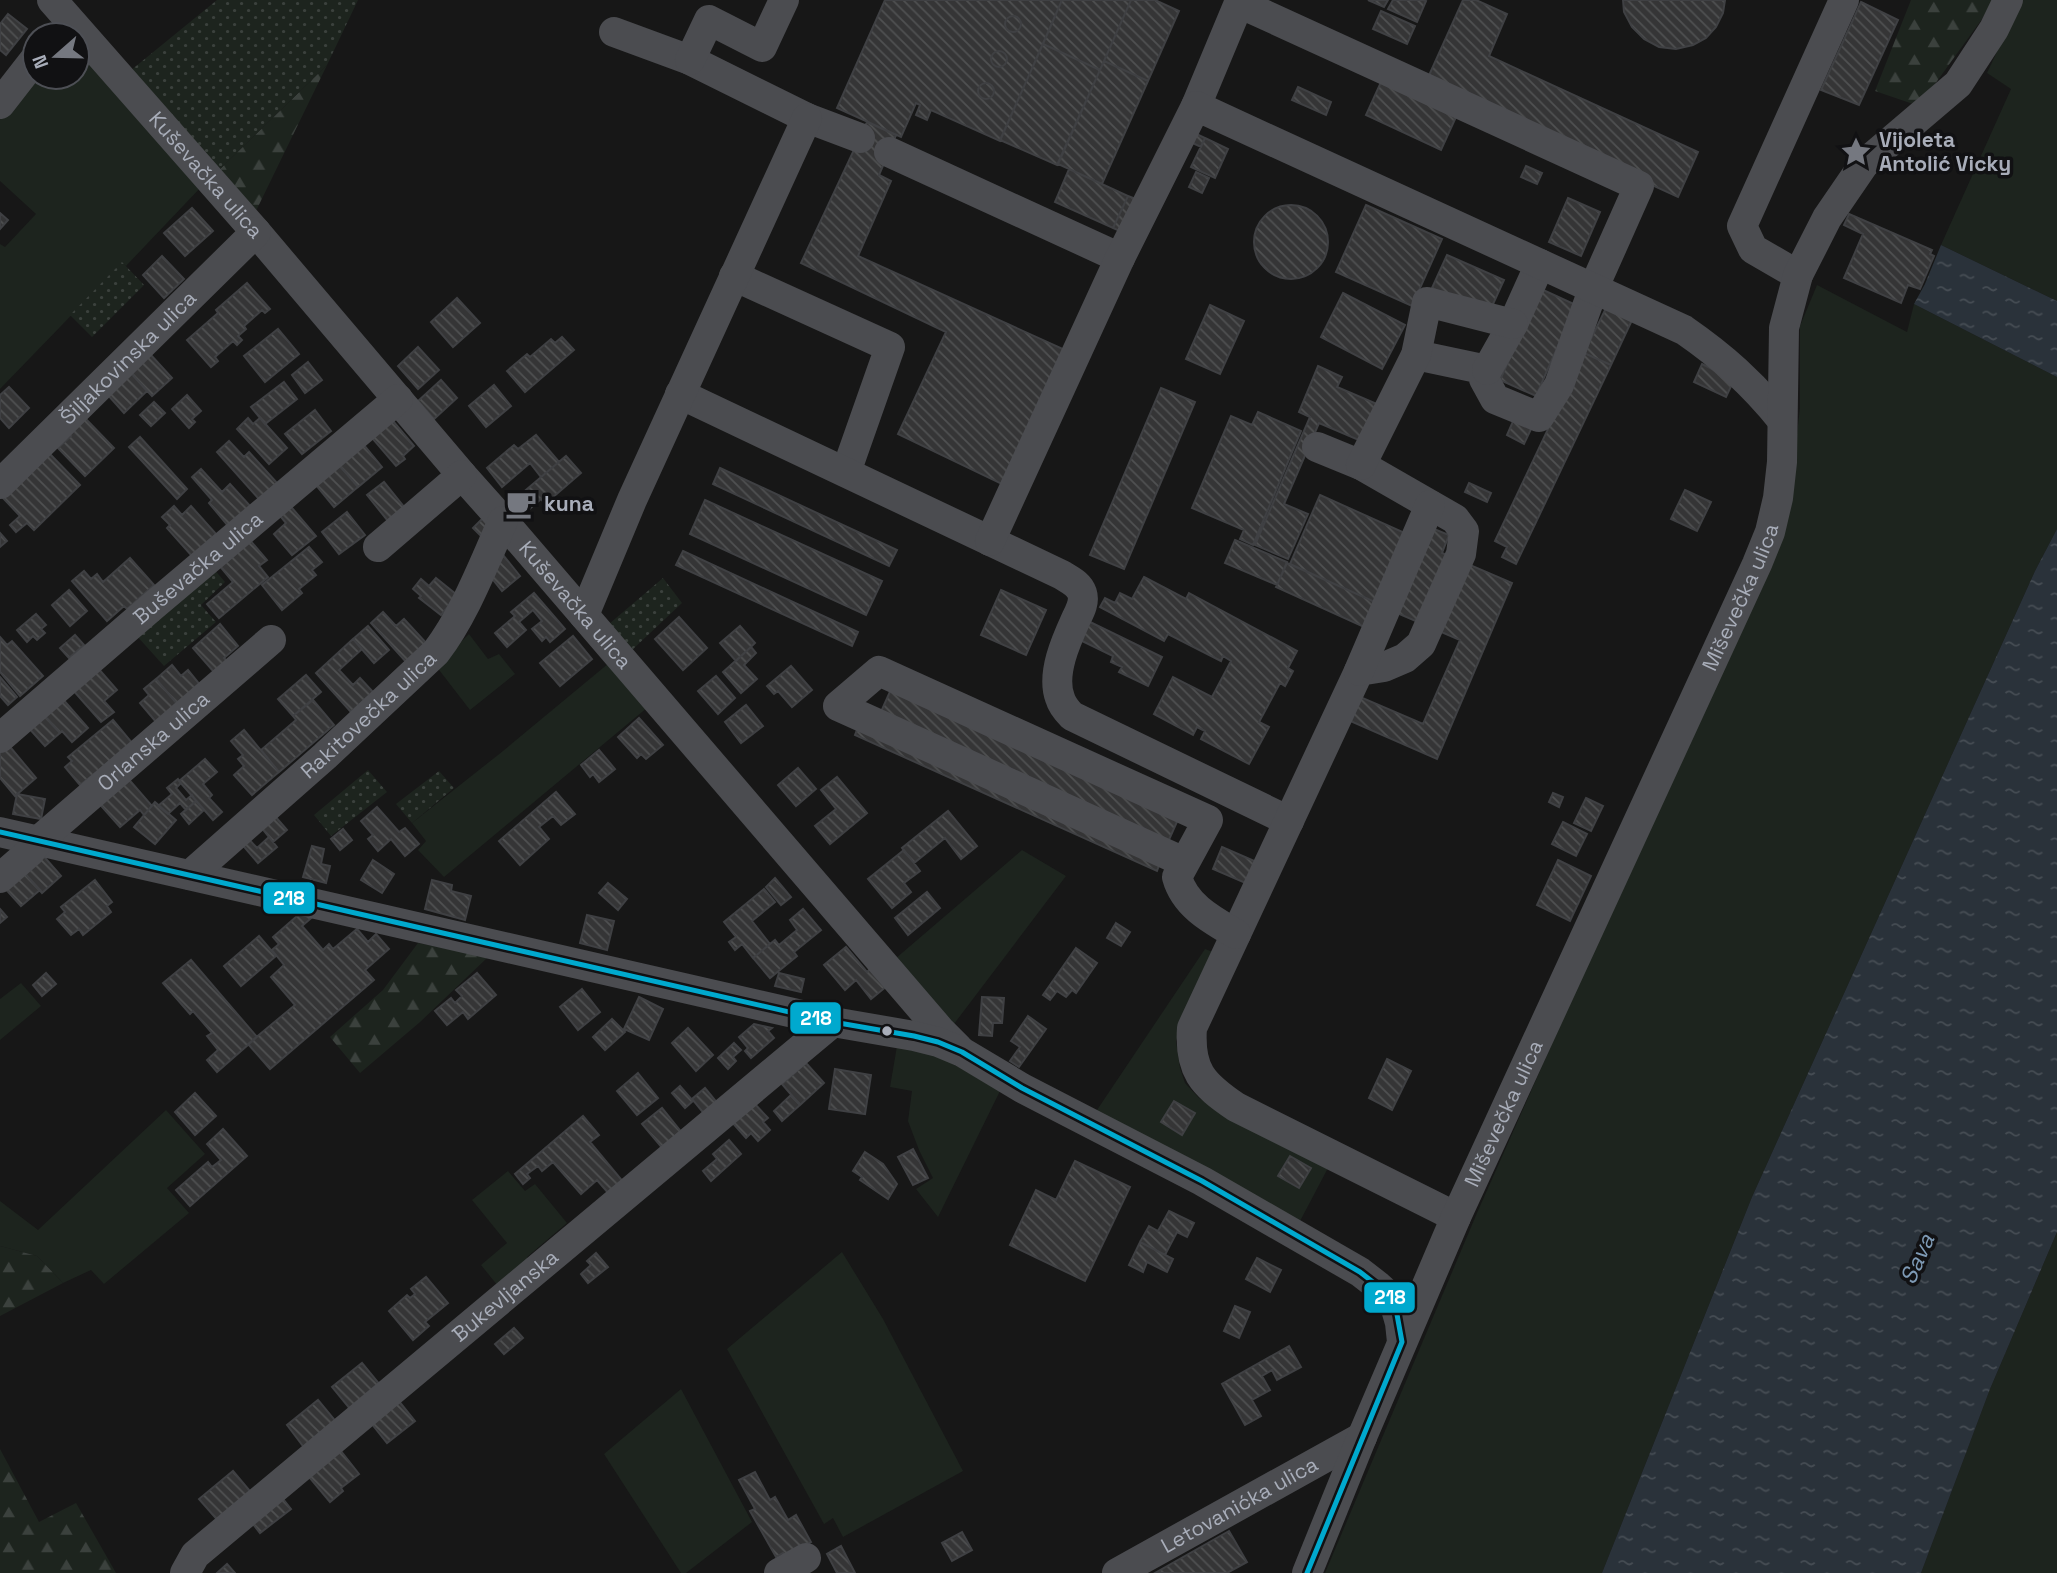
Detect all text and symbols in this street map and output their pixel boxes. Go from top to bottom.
north arrow [21,21,91,91]
text: N [27,51,54,72]
street label: Kuševačka ulica [143,106,269,244]
place label: Vijoleta Antolić Vicky [1879,126,2011,177]
place icon: Vijoleta Antolić Vicky [1839,135,1873,169]
street label: Šiljakovinska ulica [54,284,202,430]
cafe icon: kuna [504,487,538,521]
place label: kuna [544,490,594,517]
street label: Buševačka ulica [127,505,268,630]
street label: Miševečka ulica [1696,521,1784,675]
street label: Kuševačka ulica [513,535,638,674]
street label: Rakitovečka ulica [295,645,442,784]
street label: Orlanska ulica [92,685,215,797]
line badge: 218 [262,881,316,915]
text: 218 [273,886,305,911]
line badge: 218 [789,1001,842,1035]
text: 218 [800,1006,832,1031]
unlabelled marker [880,1024,894,1038]
street label: Miševečka ulica [1458,1035,1549,1191]
water label: Sava [1893,1228,1942,1289]
street label: Bukevljanska [446,1243,564,1347]
line badge: 218 [1363,1281,1416,1314]
text: 218 [1374,1285,1406,1310]
street label: Letovanićka ulica [1156,1450,1322,1559]

